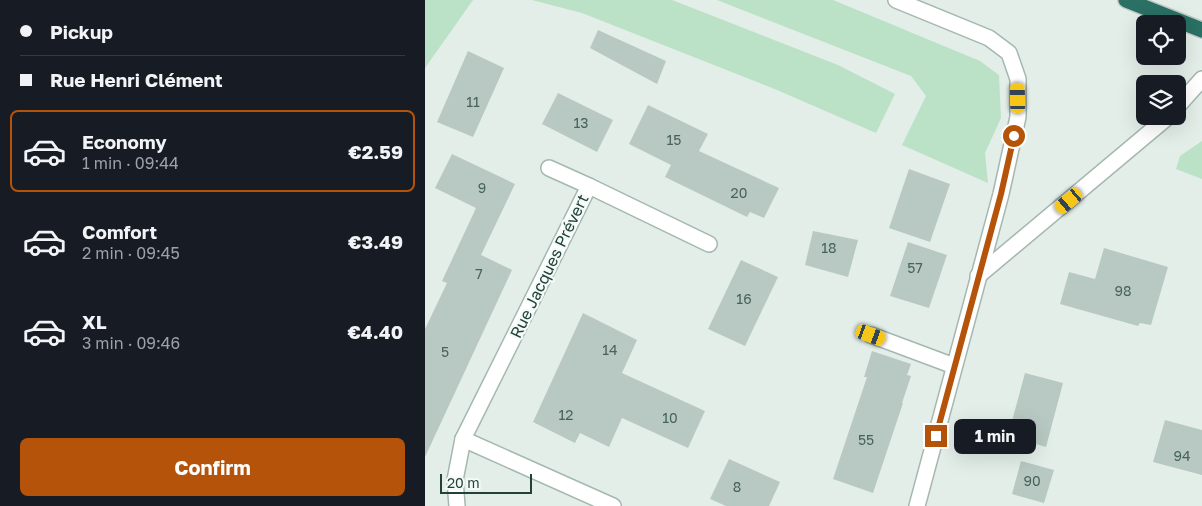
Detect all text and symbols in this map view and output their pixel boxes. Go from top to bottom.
map controls [1136,15,1186,125]
button: locate [1136,15,1186,65]
text: Pickup [50,20,113,43]
text: Rue Henri Clément [50,68,223,91]
button: layers [1136,75,1186,125]
car [1010,83,1025,113]
house number: 11 [466,93,480,110]
house number: 13 [574,114,588,131]
route start [1003,125,1025,147]
icon: car [22,129,67,174]
text: Economy [82,130,167,153]
house number: 15 [667,131,681,148]
text: €2.59 [348,140,403,163]
text: 1 min · 09:44 [82,153,179,173]
house number: 9 [478,179,486,196]
house number: 20 [731,184,747,201]
car [1052,186,1085,216]
street label: Rue Jacques Prévert [505,191,593,341]
icon: car [22,219,67,264]
text: Comfort [82,220,157,243]
text: €3.49 [348,230,403,253]
house number: 18 [821,239,837,256]
text: 2 min · 09:45 [82,243,180,263]
house number: 57 [907,259,923,276]
house number: 7 [475,265,483,282]
house number: 98 [1114,282,1132,299]
house number: 16 [736,290,752,307]
icon: car [22,309,67,354]
text: XL [82,310,107,333]
text: €4.40 [347,320,403,343]
car [854,323,887,347]
text: 3 min · 09:46 [82,333,180,353]
house number: 14 [602,341,618,358]
house number: 5 [441,343,449,360]
house number: 12 [559,406,573,423]
house number: 10 [662,409,678,426]
callout: 1 min [953,418,1036,454]
route end [925,425,947,447]
text: 1 min [975,426,1015,446]
house number: 55 [858,431,874,448]
button: Confirm [20,438,405,496]
house number: 94 [1173,447,1191,464]
scale bar [440,471,533,494]
house number: 90 [1023,472,1041,489]
text: 20 m [447,474,480,491]
house number: 8 [733,478,741,495]

